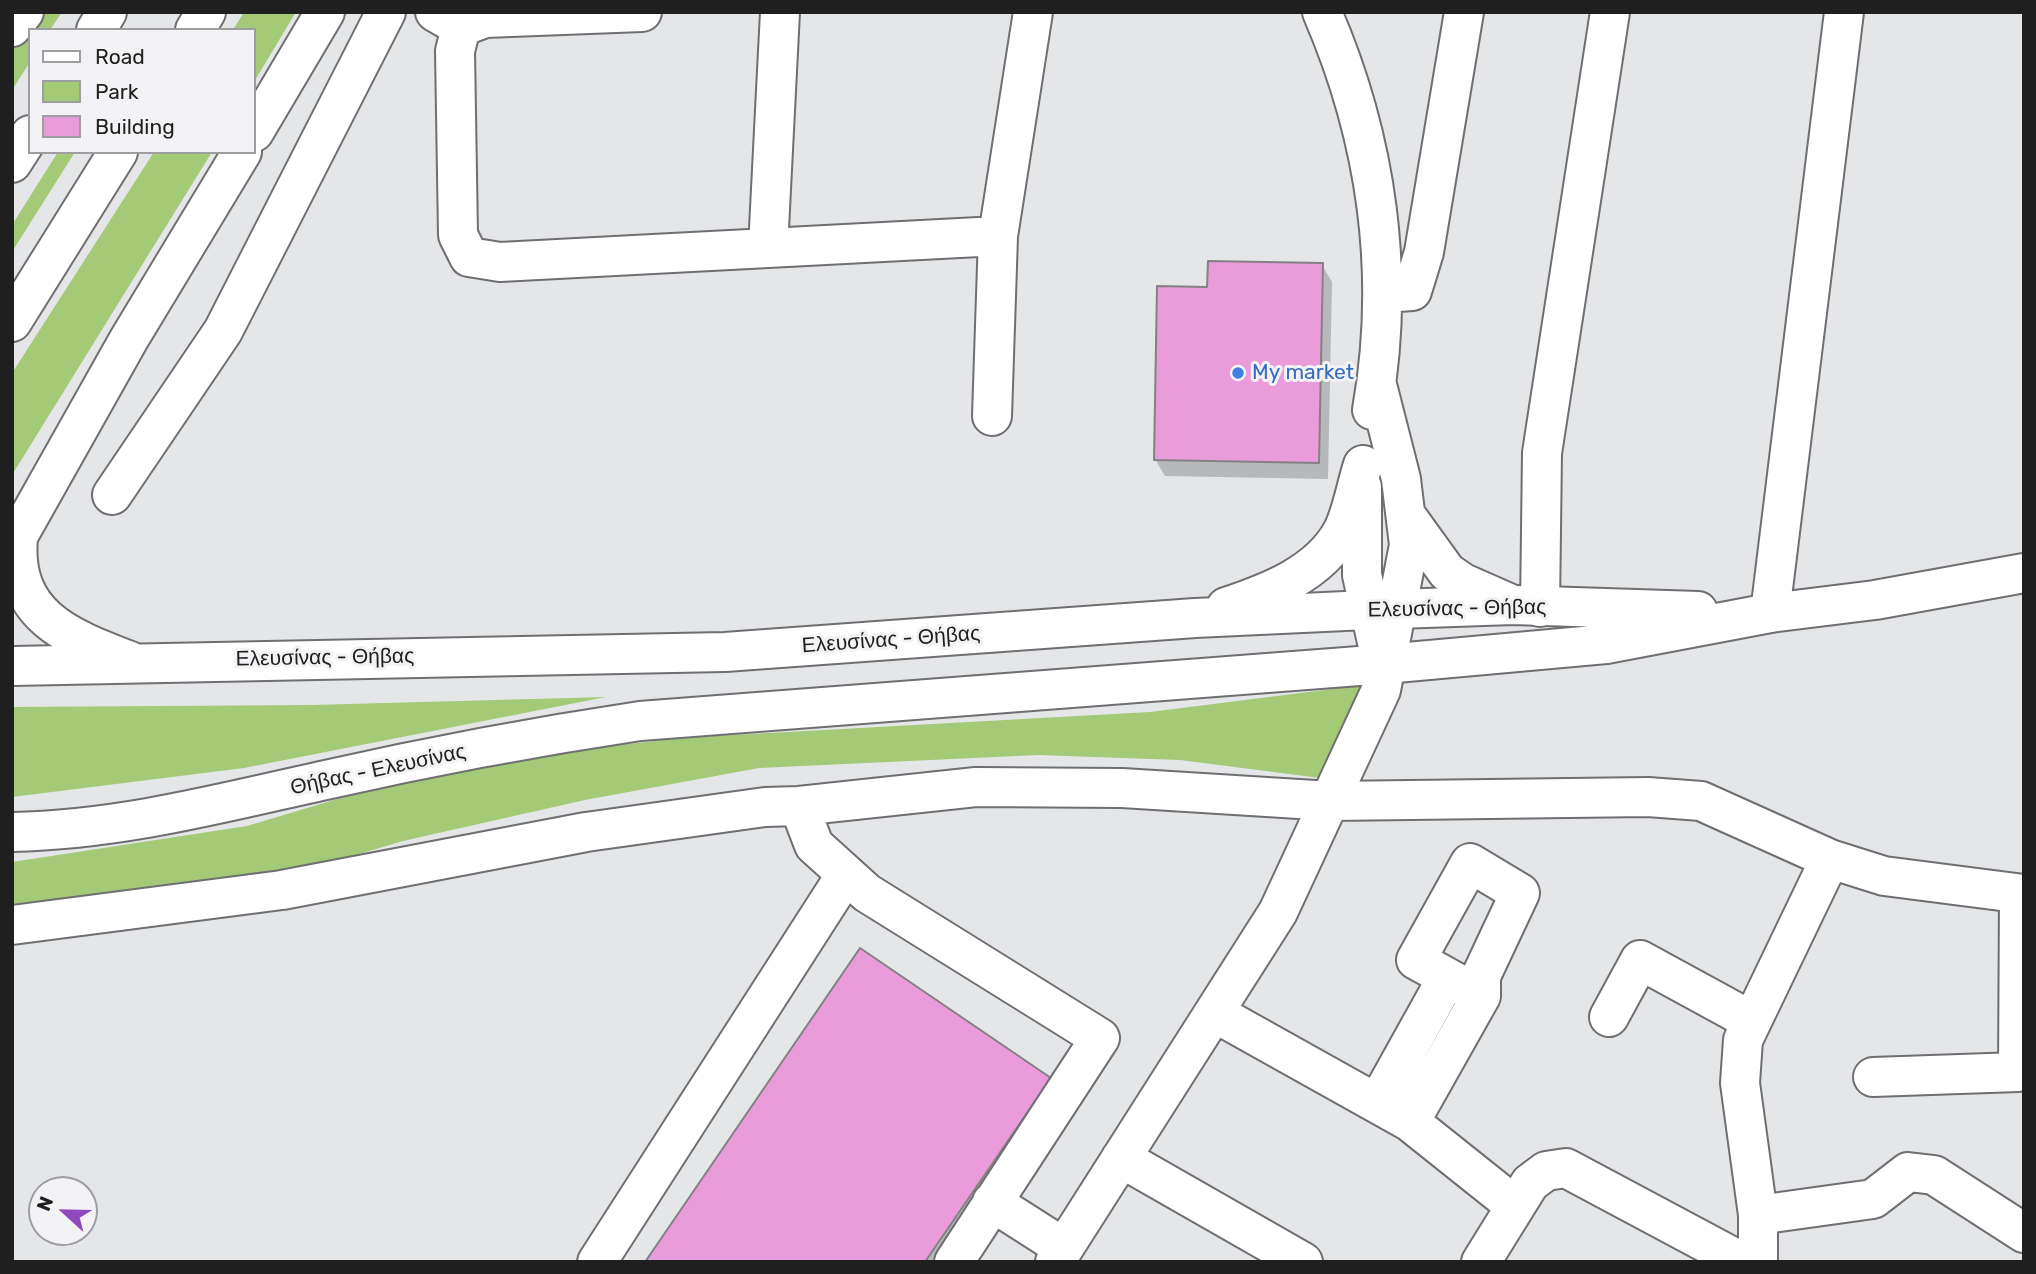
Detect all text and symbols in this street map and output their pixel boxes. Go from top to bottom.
legend [28,28,256,154]
text: Road [95,44,145,69]
text: Park [95,79,139,104]
text: Building [95,114,175,139]
place label: My market [1252,360,1354,386]
marker: My market [1230,365,1246,381]
street label: Ελευσίνας - Θήβας [1368,595,1546,623]
street label: Ελευσίνας - Θήβας [801,621,981,659]
street label: Ελευσίνας - Θήβας [236,644,414,672]
street label: Θήβας - Ελευσίνας [288,739,468,801]
north arrow [28,1176,98,1246]
text: N [32,1193,58,1214]

